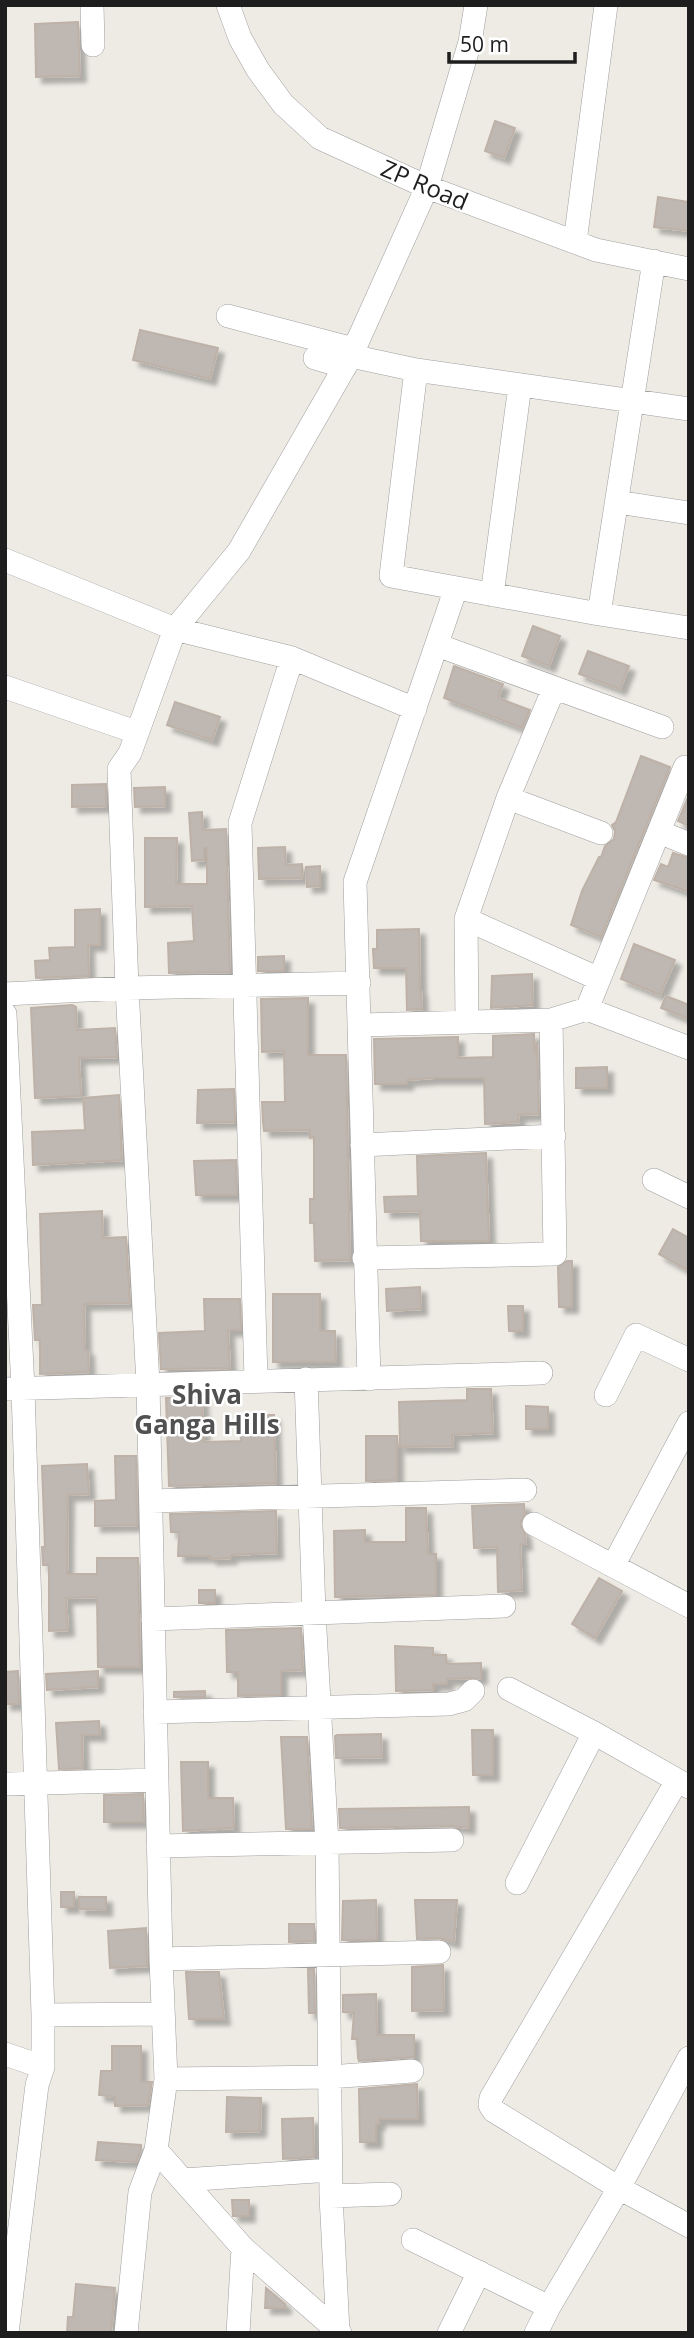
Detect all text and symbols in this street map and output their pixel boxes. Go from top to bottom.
scale bar [449,21,575,65]
text: 50 m [460,30,509,58]
street label: ZP Road [376,151,474,217]
district label: Shiva Ganga Hills [134,1376,280,1442]

